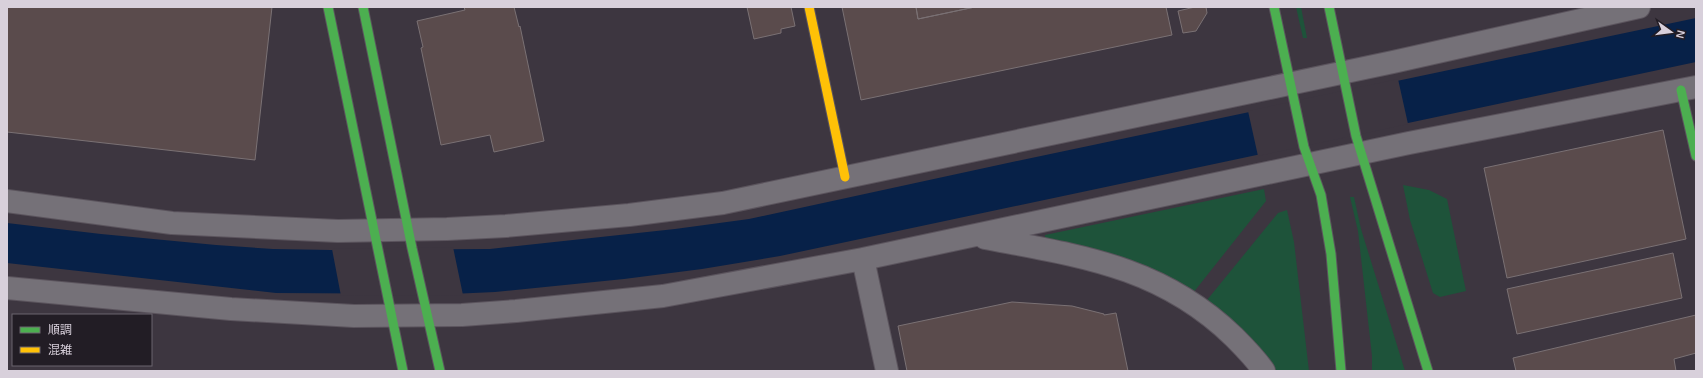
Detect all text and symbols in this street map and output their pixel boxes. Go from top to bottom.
north arrow [1651,12,1691,52]
text: N [1674,29,1687,40]
legend [12,314,152,366]
text: 順調 [48,323,72,337]
text: 混雑 [48,343,72,357]

